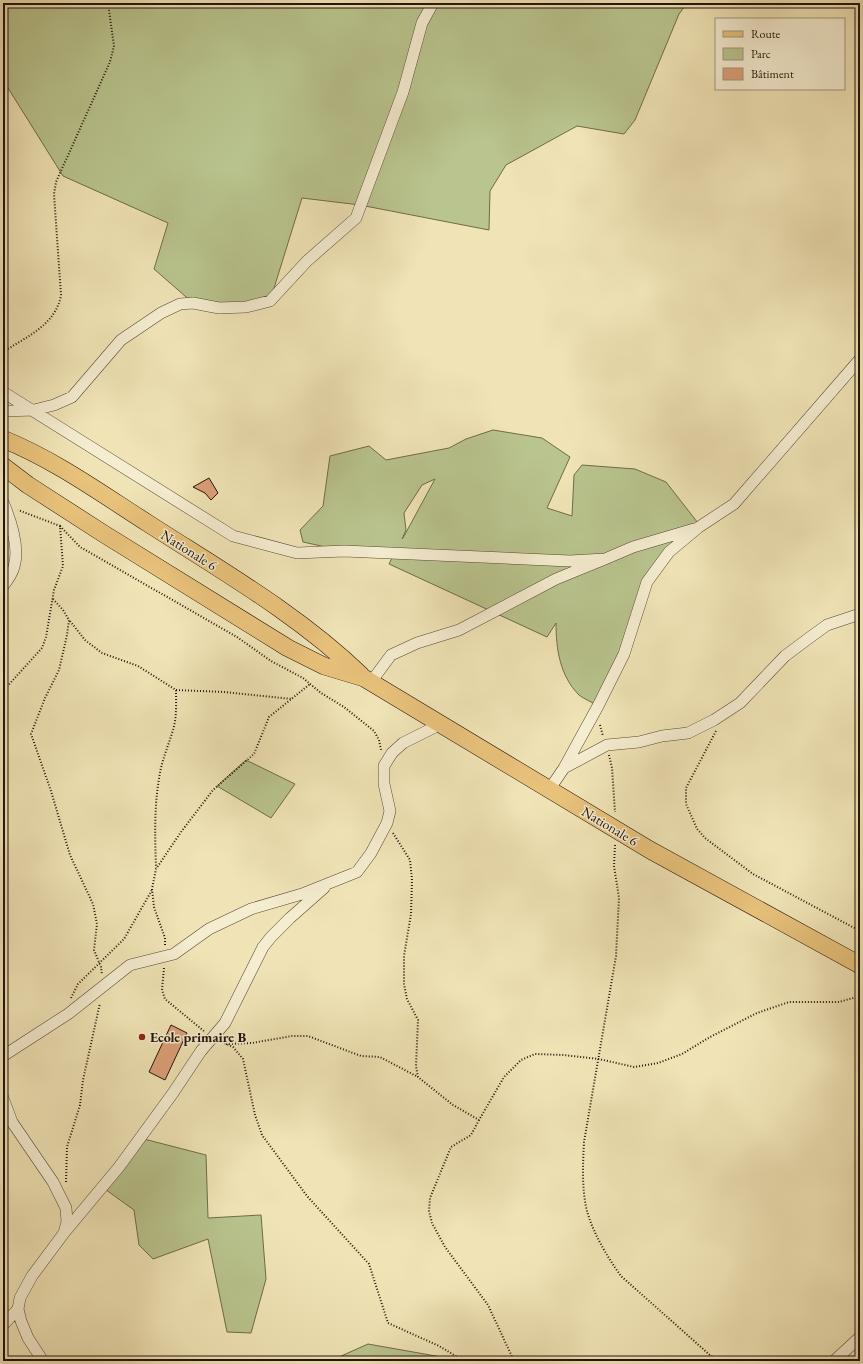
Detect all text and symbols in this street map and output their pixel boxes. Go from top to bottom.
legend [715,18,845,90]
text: Route [751,26,781,42]
text: Parc [751,46,771,62]
text: Bâtiment [751,66,794,82]
street label: Nationale 6 [158,526,221,574]
street label: Nationale 6 [578,802,642,850]
place label: Ecole primaire B [150,1028,246,1046]
marker: Ecole primaire B [137,1032,147,1042]

